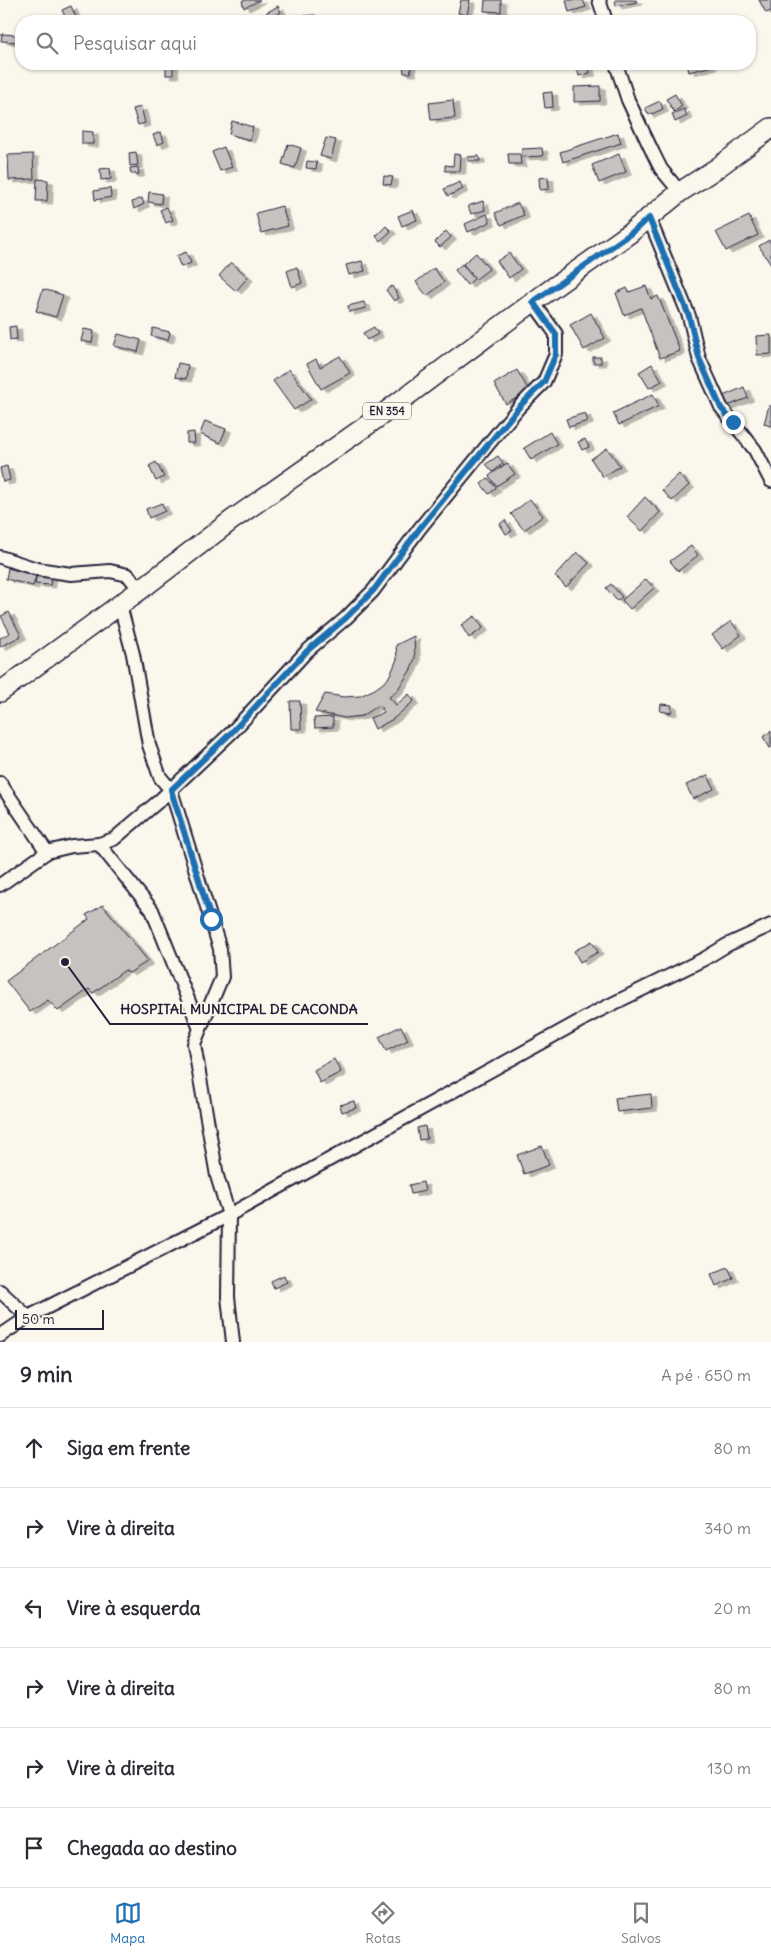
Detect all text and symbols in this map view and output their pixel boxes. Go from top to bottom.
search box [15,15,756,70]
icon: search [33,29,61,57]
text: Pesquisar aqui [73,31,197,55]
road number: EN 354 [363,402,411,420]
route end [722,411,745,434]
route start [200,908,223,931]
callout: HOSPITAL MUNICIPAL DE CACONDA [110,995,368,1024]
text: HOSPITAL MUNICIPAL DE CACONDA [120,1000,358,1018]
scale bar [15,1307,104,1330]
text: 50 m [22,1310,55,1328]
text: 9 min [20,1361,72,1388]
text: A pé · 650 m [661,1365,751,1385]
icon: ahead [20,1434,48,1462]
text: Siga em frente [67,1436,190,1460]
text: 80 m [713,1438,751,1458]
icon: right [20,1514,48,1542]
text: Vire à direita [67,1516,175,1540]
text: 340 m [704,1518,751,1538]
icon: left [20,1594,48,1622]
text: Vire à esquerda [67,1596,201,1620]
text: 20 m [714,1598,751,1618]
icon: right [20,1674,48,1702]
text: Vire à direita [67,1676,175,1700]
text: 80 m [713,1678,751,1698]
icon: right [20,1754,48,1782]
text: Vire à direita [67,1756,175,1780]
text: 130 m [707,1758,751,1778]
icon: arrive [20,1834,48,1862]
text: Chegada ao destino [67,1836,237,1860]
tab: Mapa [110,1899,145,1947]
tab: Rotas [365,1899,401,1947]
tab: Salvos [621,1899,661,1947]

